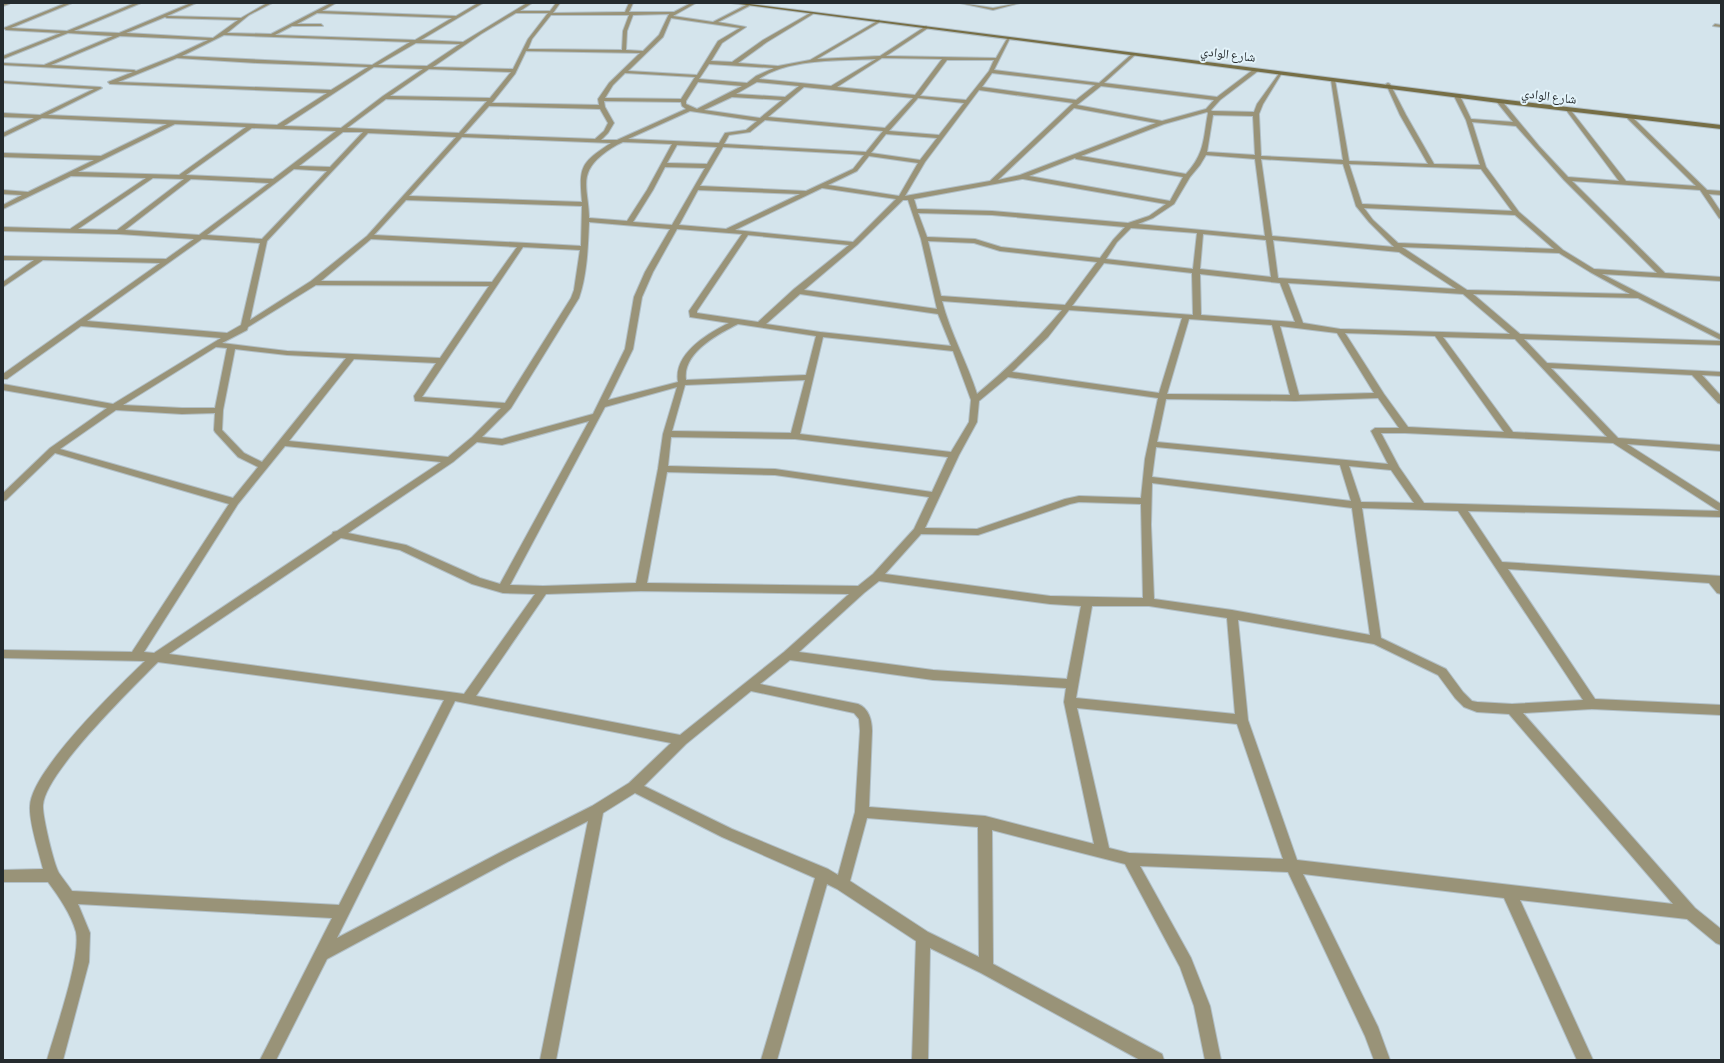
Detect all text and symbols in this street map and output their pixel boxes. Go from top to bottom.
street label: شارع الوادي [1199,45,1256,68]
street label: شارع الوادي [1520,87,1577,110]

